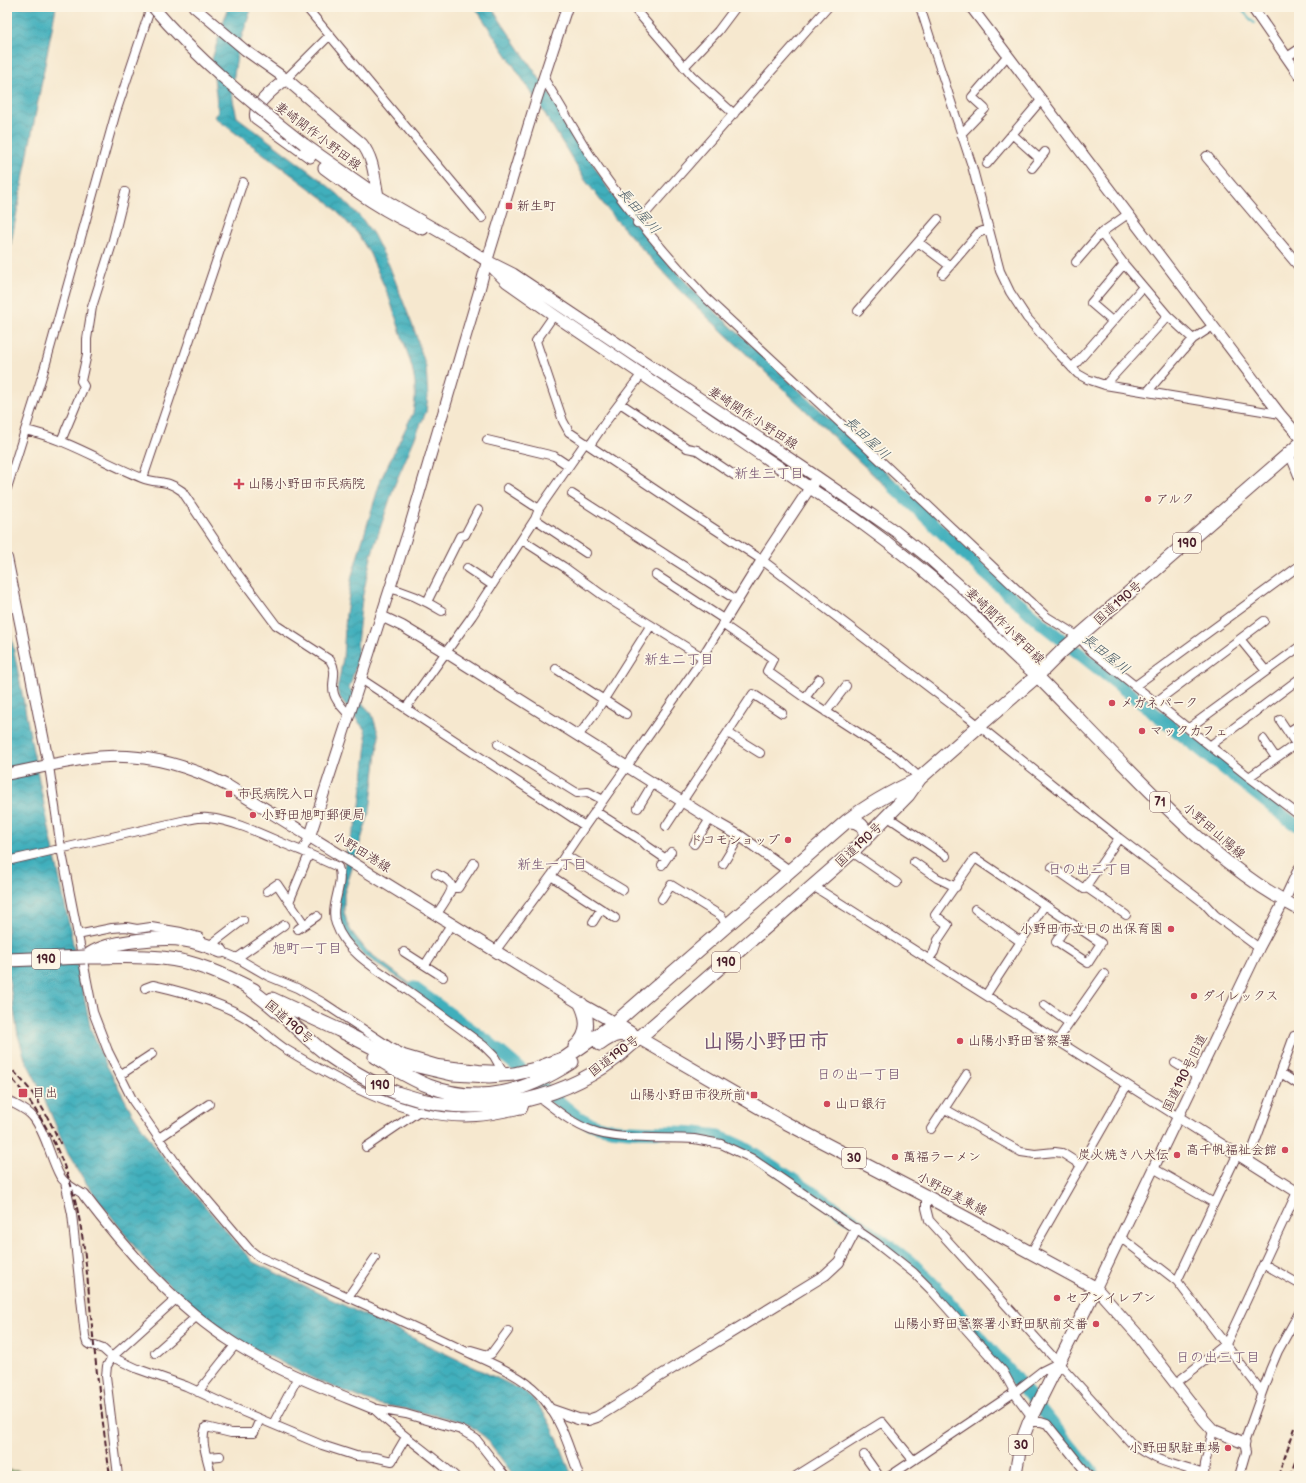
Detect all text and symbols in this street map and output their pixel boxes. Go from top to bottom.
street label: 妻崎開作小野田線 [272,98,365,174]
water label: 長田屋川 [614,184,664,238]
place label: 新生町 [517,198,556,214]
marker: 新生町 [504,201,514,211]
street label: 妻崎開作小野田線 [705,383,802,454]
water label: 長田屋川 [841,413,893,463]
district label: 新生三丁目 [734,465,804,482]
place label: 山陽小野田市民病院 [248,476,365,492]
marker: 山陽小野田市民病院 [233,478,245,490]
place label: アルク [1156,491,1194,507]
marker: アルク [1143,494,1153,504]
road number: 190 [1173,533,1201,553]
street label: 国道190号 [1090,578,1146,628]
street label: 妻崎開作小野田線 [962,584,1049,669]
water label: 長田屋川 [1079,630,1133,678]
district label: 新生二丁目 [644,651,714,668]
place label: メガネパーク [1120,695,1198,711]
marker: メガネパーク [1107,698,1117,708]
place label: マックカフェ [1150,723,1228,739]
marker: マックカフェ [1137,726,1147,736]
place label: 市民病院入口 [237,786,315,802]
marker: 市民病院入口 [224,789,234,799]
road number: 71 [1150,792,1170,812]
street label: 小野田山陽線 [1179,799,1249,863]
place label: 小野田旭町郵便局 [261,807,365,823]
marker: 小野田旭町郵便局 [248,810,258,820]
street label: 国道190号 [832,819,886,871]
street label: 小野田港線 [330,828,395,877]
place label: ドコモショップ [690,832,780,848]
marker: ドコモショップ [783,835,793,845]
district label: 新生一丁目 [517,856,587,873]
district label: 日の出二丁目 [1048,861,1132,878]
place label: 小野田市立日の出保育園 [1020,921,1163,937]
marker: 小野田市立日の出保育園 [1166,924,1176,934]
district label: 旭町一丁目 [272,940,342,957]
road number: 190 [32,949,60,969]
road number: 190 [712,952,740,972]
place label: ダイレックス [1202,988,1278,1004]
marker: ダイレックス [1189,991,1199,1001]
street label: 国道190号 [261,997,317,1047]
district label: 山陽小野田市 [703,1029,829,1054]
street label: 国道190号旧道 [1159,1031,1211,1115]
street label: 国道190号 [586,1032,642,1080]
place label: 山陽小野田警察署 [968,1033,1072,1049]
marker: 山陽小野田警察署 [955,1036,965,1046]
district label: 日の出一丁目 [817,1066,901,1083]
road number: 190 [366,1075,394,1095]
place label: 目出 [32,1085,58,1101]
marker: 目出 [17,1087,29,1099]
place label: 山陽小野田市役所前 [629,1087,746,1103]
marker: 山陽小野田市役所前 [749,1090,759,1100]
place label: 山口銀行 [835,1096,887,1112]
marker: 山口銀行 [822,1099,832,1109]
place label: 高千帆福祉会館 [1186,1142,1277,1158]
marker: 高千帆福祉会館 [1280,1145,1290,1155]
place label: 炭火焼き八犬伝 [1078,1147,1169,1163]
road number: 30 [842,1148,866,1168]
place label: 萬福ラーメン [903,1149,981,1165]
marker: 炭火焼き八犬伝 [1172,1150,1182,1160]
marker: 萬福ラーメン [890,1152,900,1162]
street label: 小野田美東線 [914,1169,991,1220]
place label: セブンイレブン [1065,1290,1156,1306]
marker: セブンイレブン [1052,1293,1062,1303]
place label: 山陽小野田警察署小野田駅前交番 [893,1316,1088,1332]
marker: 山陽小野田警察署小野田駅前交番 [1091,1319,1101,1329]
district label: 日の出三丁目 [1176,1349,1260,1366]
road number: 30 [1009,1435,1033,1455]
place label: 小野田駅駐車場 [1129,1440,1220,1456]
marker: 小野田駅駐車場 [1223,1443,1233,1453]

